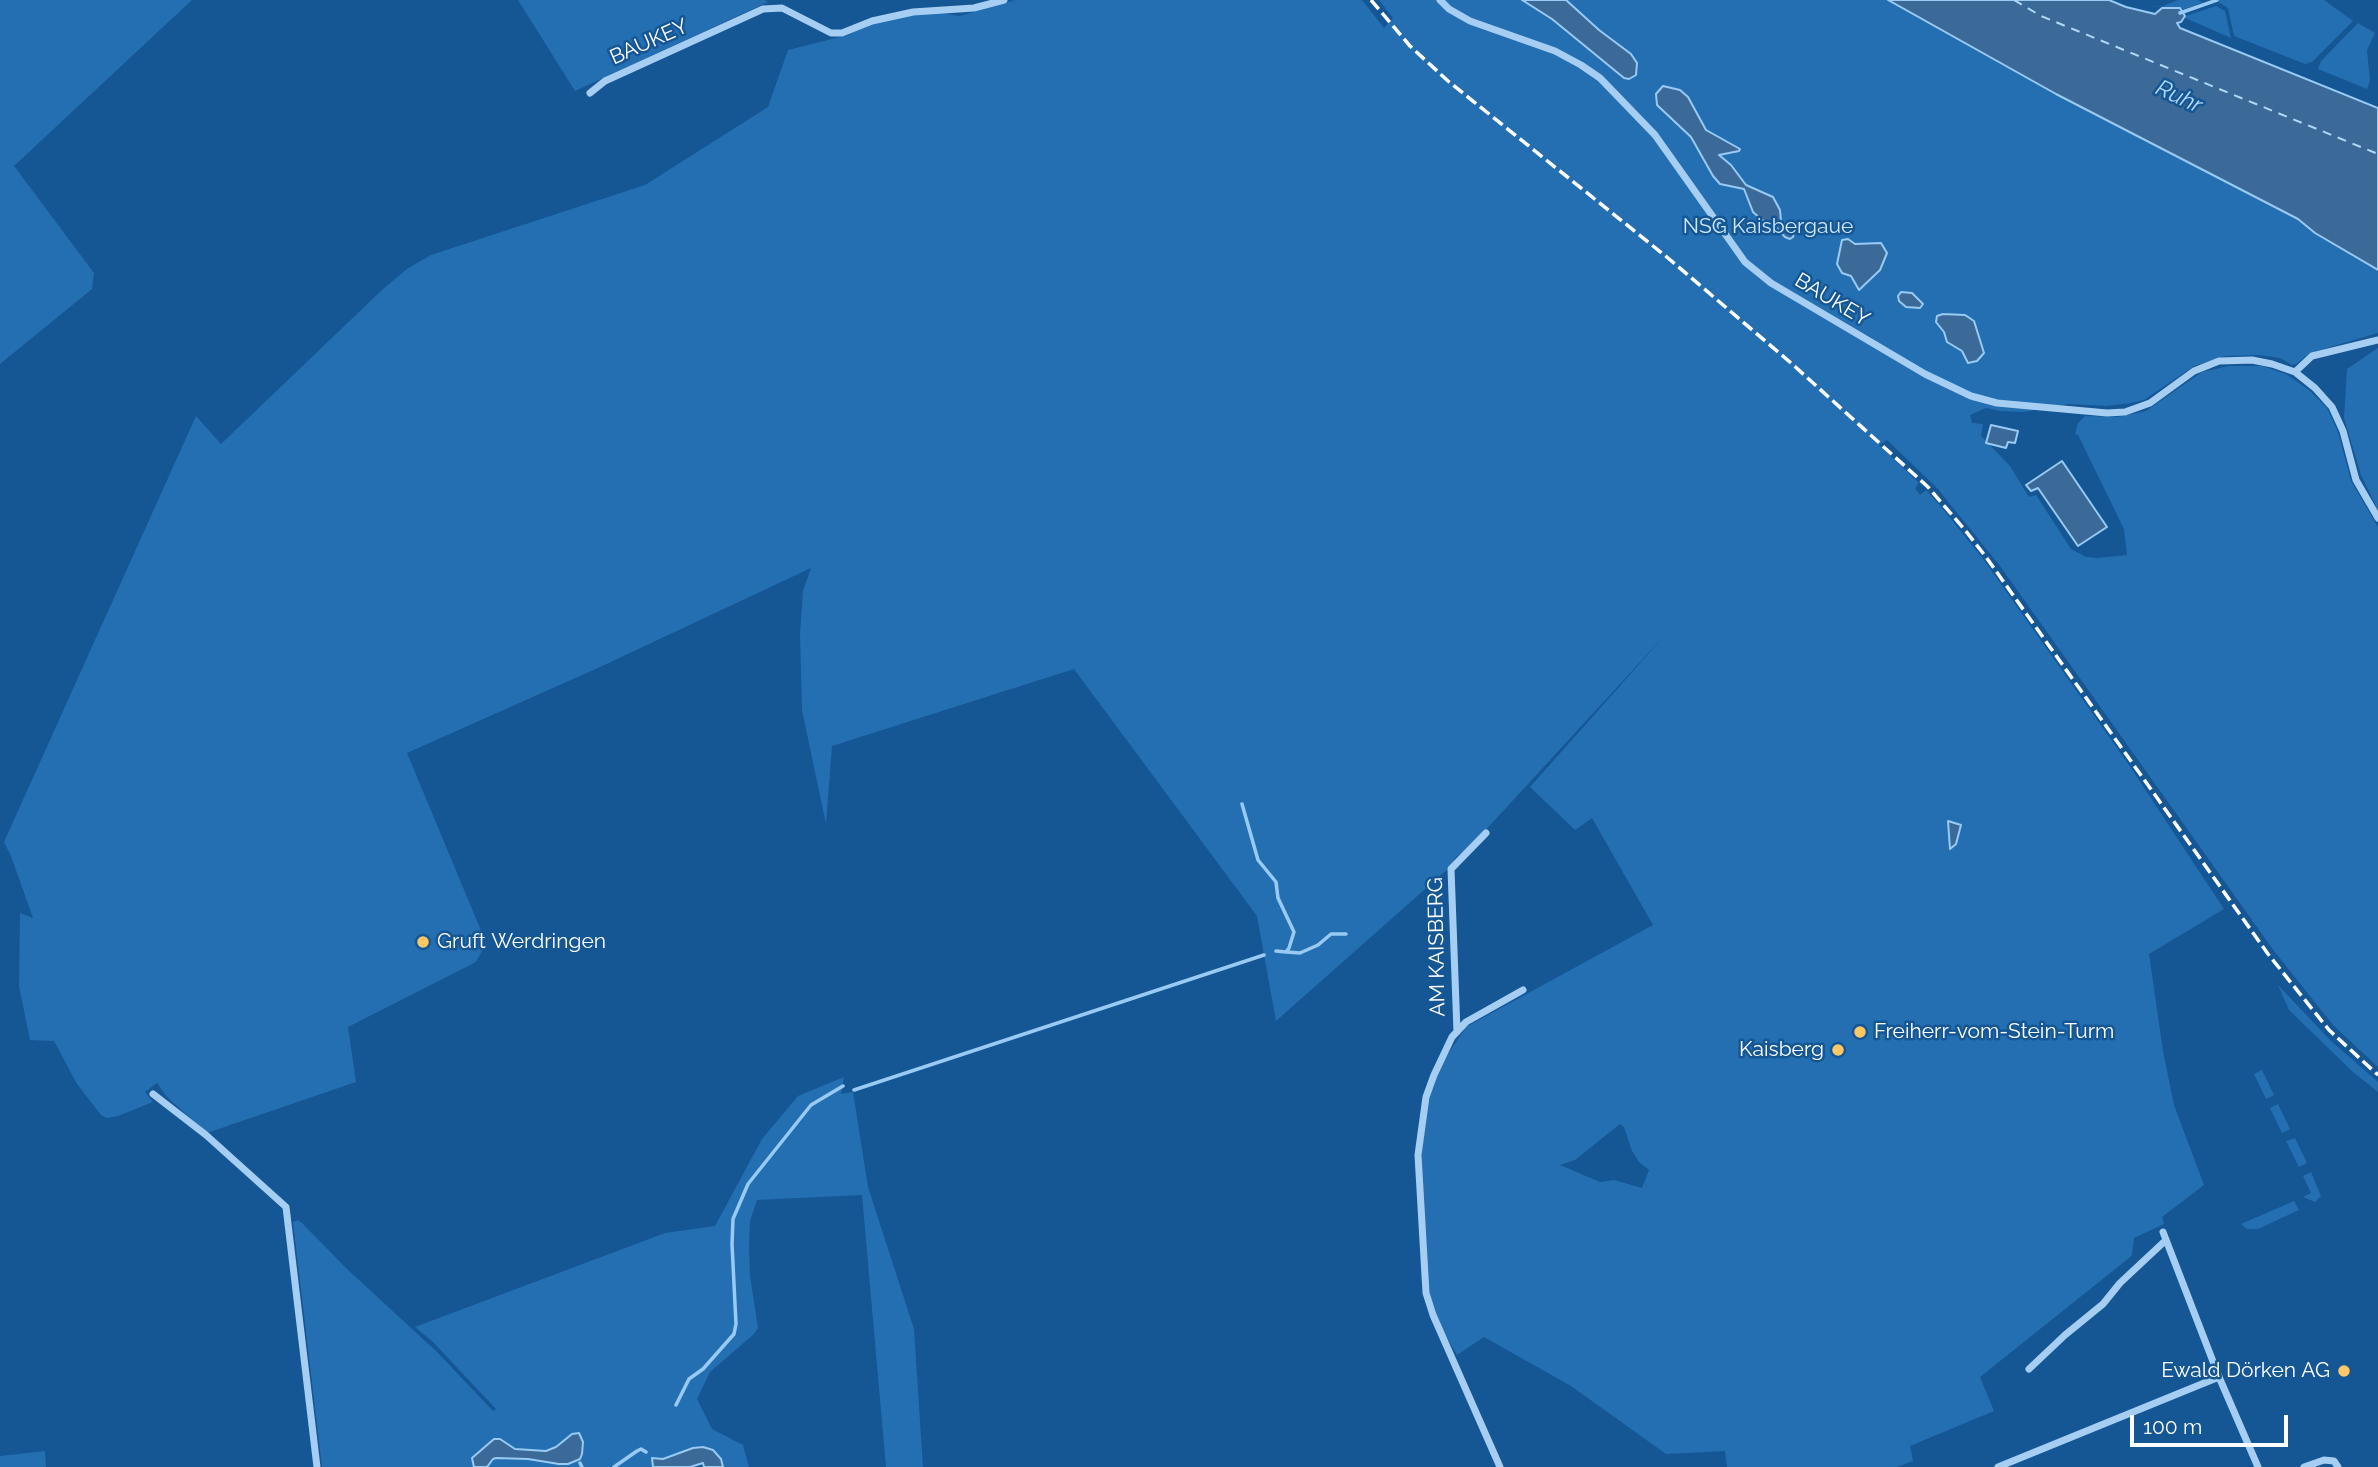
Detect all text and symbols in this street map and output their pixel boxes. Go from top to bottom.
street label: BAUKEY [606,14,692,70]
water label: Ruhr [2151,74,2207,120]
park label: NSG Kaisbergaue [1683,214,1853,240]
street label: BAUKEY [1790,268,1874,332]
street label: AM KAISBERG [1423,877,1451,1017]
place label: Gruft Werdringen [437,929,606,955]
marker: Gruft Werdringen [415,934,431,950]
place label: Freiherr-vom-Stein-Turm [1874,1019,2114,1045]
marker: Freiherr-vom-Stein-Turm [1852,1024,1868,1040]
place label: Kaisberg [1739,1037,1824,1063]
marker: Kaisberg [1830,1042,1846,1058]
place label: Ewald Dörken AG [2161,1358,2330,1384]
marker: Ewald Dörken AG [2336,1363,2352,1379]
scale bar [2133,1400,2290,1444]
text: 100 m [2143,1414,2202,1439]

